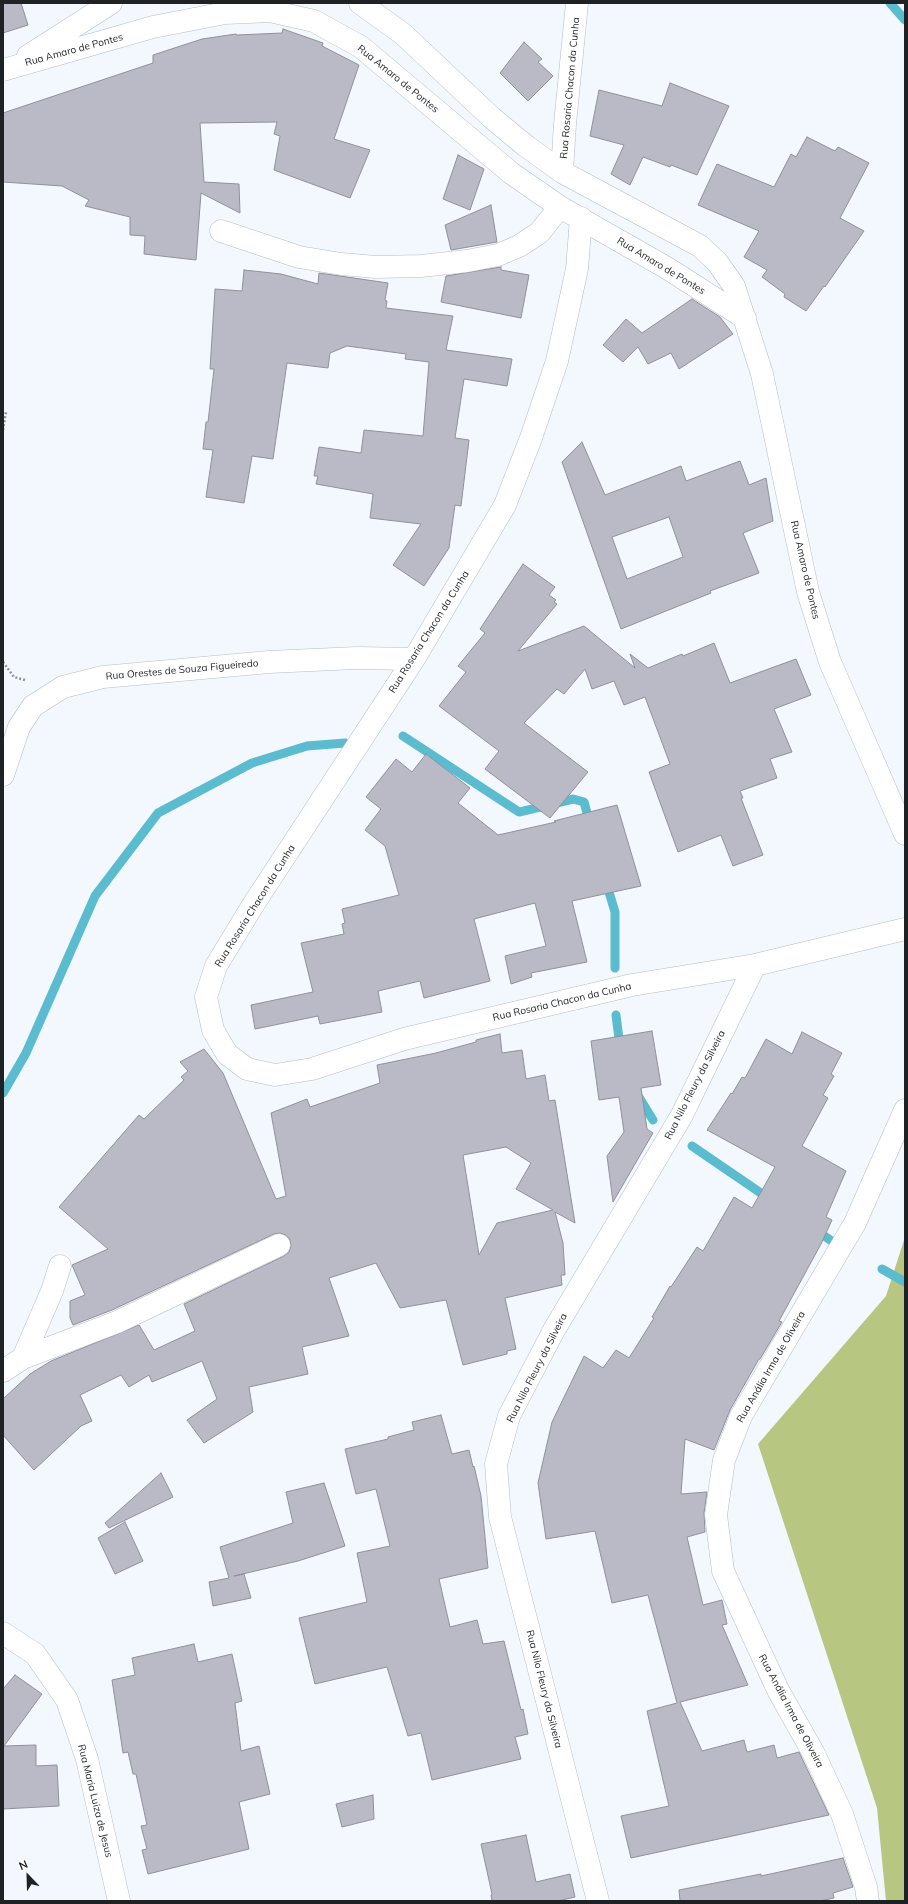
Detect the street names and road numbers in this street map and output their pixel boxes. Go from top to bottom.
street label: Rua Rosaria Chacon da Cunha [558,17,582,159]
street label: Rua Amaro de Pontes [24,31,124,69]
street label: Rua Amaro de Pontes [355,43,441,115]
street label: Rua Amaro de Pontes [615,235,707,297]
street label: Rua Amaro de Pontes [788,519,822,621]
street label: Rua Rosaria Chacon da Cunha [386,569,472,695]
street label: Rua Orestes de Souza Figueiredo [105,657,259,683]
street label: Rua Rosaria Chacon da Cunha [212,843,298,969]
street label: Rua Rosaria Chacon da Cunha [491,980,633,1024]
street label: Rua Nilo Fleury da Silveira [662,1028,728,1142]
street label: Rua Anália Irma de Oliveira [734,1309,808,1425]
street label: Rua Nilo Fleury da Silveira [504,1311,570,1425]
street label: Rua Nilo Fleury da Silveira [524,1629,564,1749]
street label: Rua Anália Irma de Oliveira [756,1652,826,1770]
street label: Rua Maria Luiza de Jesus [75,1743,115,1859]

